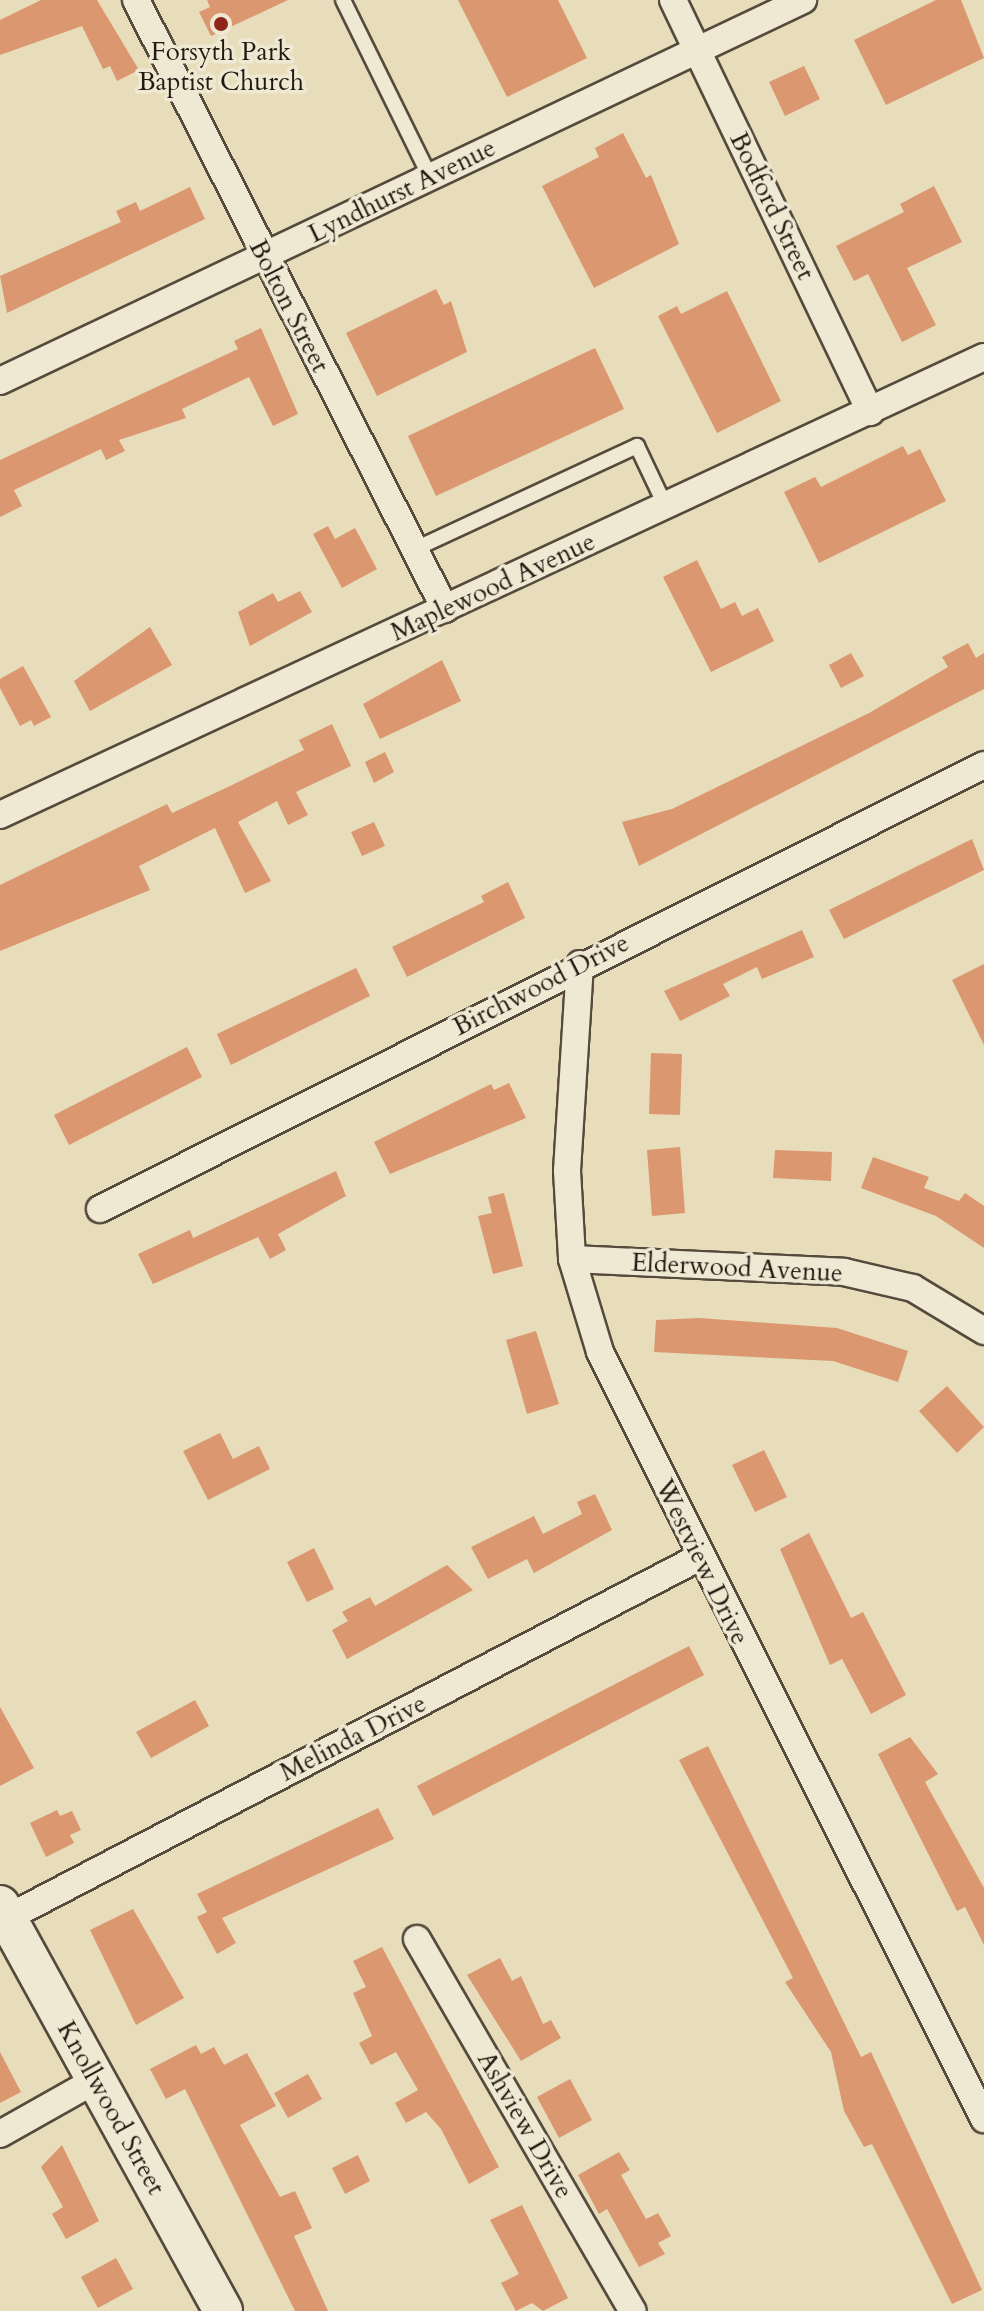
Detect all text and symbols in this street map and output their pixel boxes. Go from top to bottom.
marker: Forsyth Park Baptist Church [212,15,230,33]
place label: Forsyth Park Baptist Church [138,36,304,98]
street label: Bodford Street [723,127,821,285]
street label: Lyndhurst Avenue [303,132,501,250]
street label: Bolton Street [242,234,336,378]
street label: Maplewood Avenue [386,526,600,648]
street label: Birchwood Drive [448,927,634,1043]
street label: Elderwood Avenue [630,1247,844,1289]
street label: Westview Drive [648,1474,756,1650]
street label: Melinda Drive [275,1688,431,1788]
street label: Knollwood Street [50,2016,172,2200]
street label: Ashview Drive [470,2046,580,2204]

